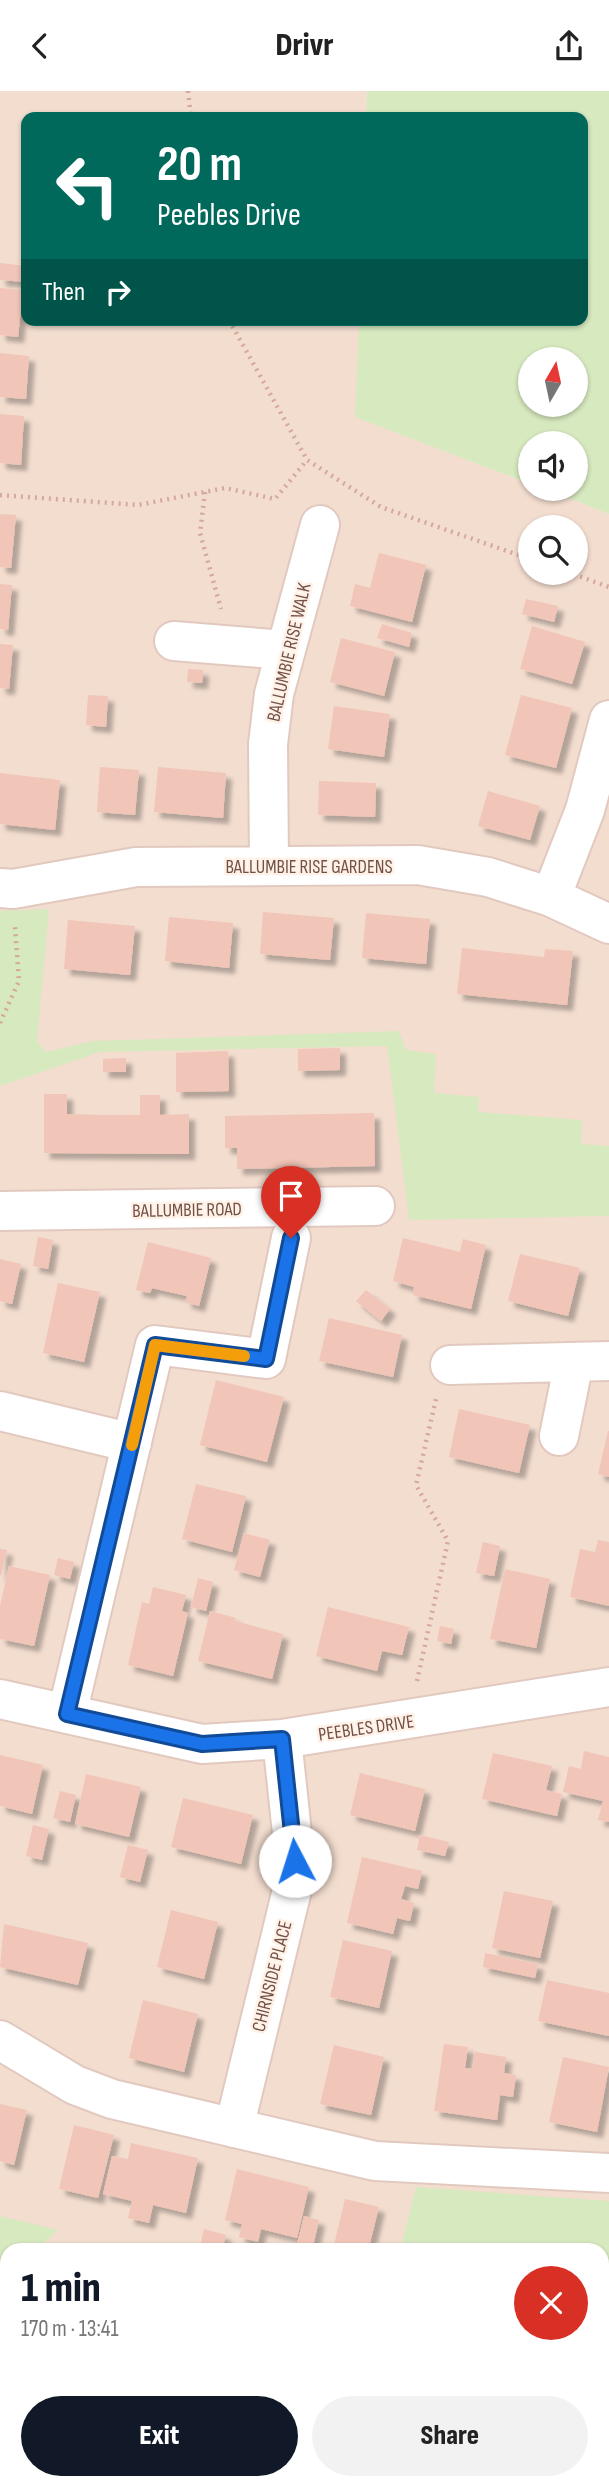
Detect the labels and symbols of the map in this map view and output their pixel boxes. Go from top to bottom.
north arrow [518,347,588,417]
street label: BALLUMBIE RISE WALK [262,580,317,724]
street label: BALLUMBIE RISE GARDENS [225,856,393,879]
pin [261,1166,321,1238]
street label: BALLUMBIE ROAD [132,1198,242,1223]
street label: PEEBLES DRIVE [317,1710,416,1747]
position arrow [258,1824,332,1898]
street label: CHIRNSIDE PLACE [248,1918,297,2034]

